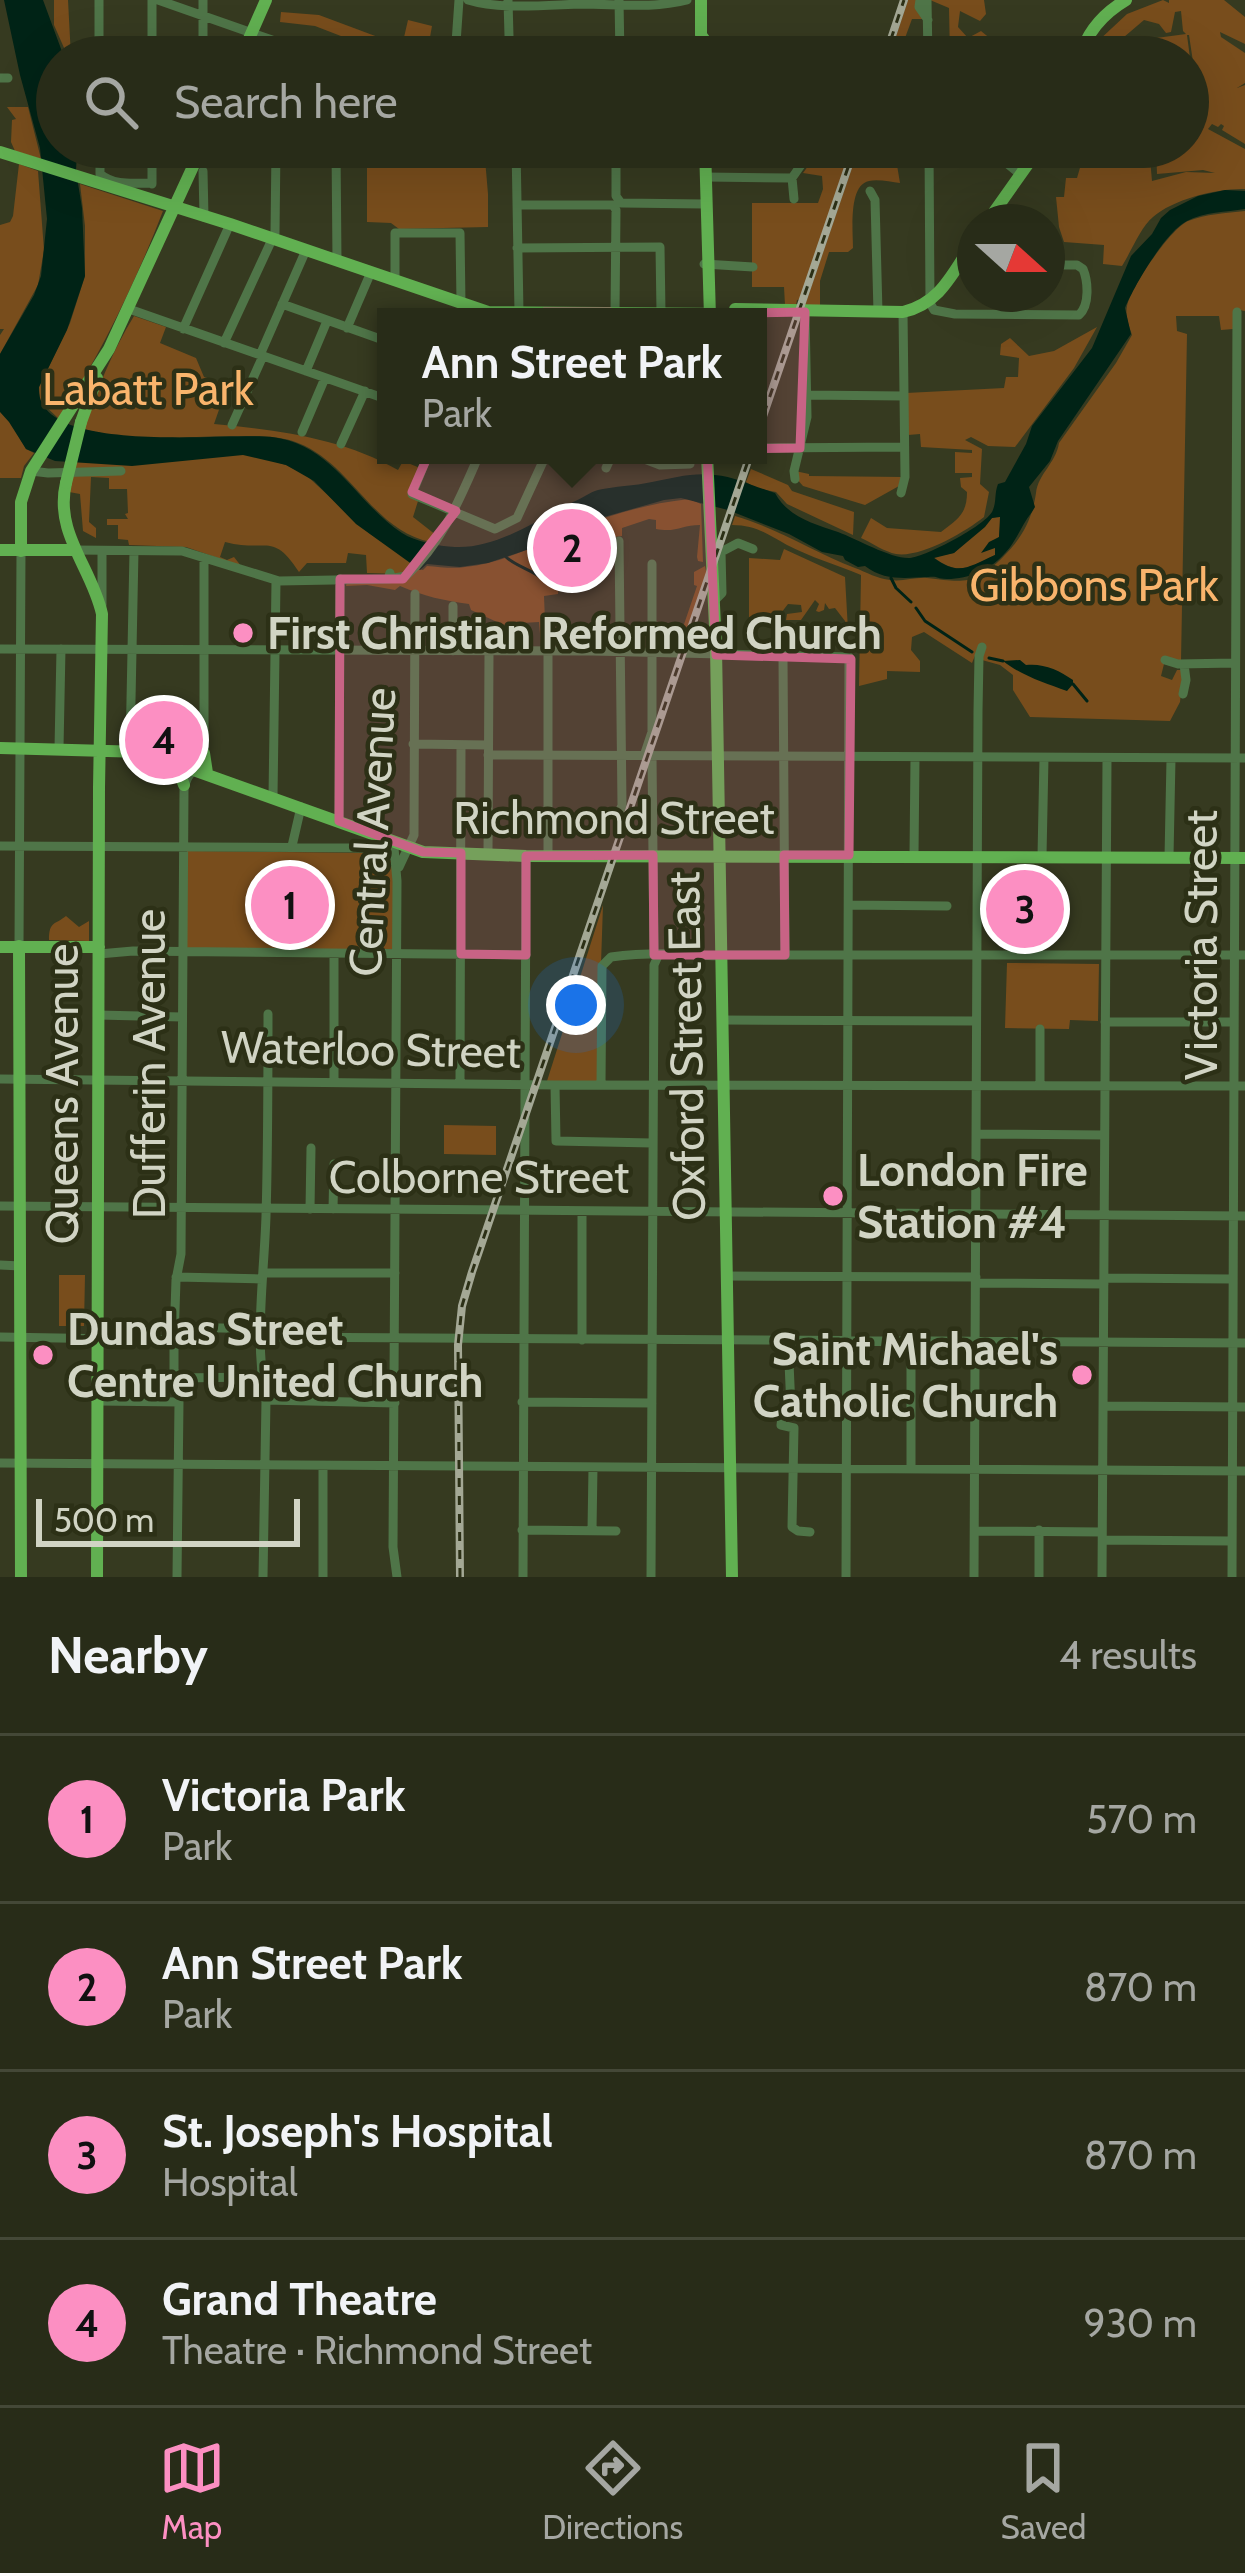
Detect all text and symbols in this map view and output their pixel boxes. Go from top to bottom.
search box [36,36,1209,168]
icon: search [78,69,144,135]
text: Search here [174,75,398,129]
north arrow [957,204,1065,312]
popup [377,308,767,464]
text: Ann Street Park [422,335,722,389]
park label: Labatt Park [42,362,255,416]
text: Park [422,389,492,437]
pin: 2 [533,503,611,593]
park label: Gibbons Park [969,558,1219,612]
place label: First Christian Reformed Church [267,606,882,660]
marker: First Christian Reformed Church [230,620,256,646]
street label: Central Avenue [337,686,407,978]
pin: 4 [125,695,203,785]
street label: Richmond Street [453,791,775,845]
street label: Victoria Street [1174,810,1228,1080]
pin: 1 [251,860,329,950]
pin: 3 [986,864,1064,954]
street label: Oxford Street East [656,871,716,1221]
street label: Dufferin Avenue [122,909,176,1219]
street label: Queens Avenue [35,944,89,1244]
your location [546,975,606,1035]
street label: Waterloo Street [221,1019,521,1079]
place label: London Fire Station #4 [857,1143,1088,1249]
street label: Colborne Street [329,1150,629,1204]
marker: London Fire Station #4 [820,1183,846,1209]
place label: Dundas Street Centre United Church [67,1302,483,1408]
place label: Saint Michael's Catholic Church [753,1322,1058,1428]
marker: Dundas Street Centre United Church [30,1342,56,1368]
marker: Saint Michael's Catholic Church [1069,1362,1095,1388]
scale bar [36,1493,300,1546]
text: 500 m [54,1500,154,1540]
text: Nearby [48,1624,208,1686]
text: 4 results [1059,1631,1197,1679]
text: Victoria Park [162,1768,406,1822]
text: 1 [80,1795,94,1843]
text: 570 m [1086,1795,1197,1843]
text: Park [162,1822,232,1870]
text: Ann Street Park [162,1936,463,1990]
text: 2 [77,1963,97,2011]
text: 870 m [1084,1963,1197,2011]
text: Park [162,1990,232,2038]
text: St. Joseph's Hospital [162,2104,553,2158]
text: 3 [76,2131,98,2179]
text: 870 m [1084,2131,1197,2179]
text: Hospital [162,2158,298,2206]
text: Grand Theatre [162,2272,437,2326]
text: 4 [75,2299,99,2347]
text: 930 m [1084,2299,1197,2347]
text: Theatre · Richmond Street [162,2326,592,2374]
tab: Map [159,2435,225,2547]
tab: Directions [542,2435,683,2547]
tab: Saved [1001,2435,1086,2547]

